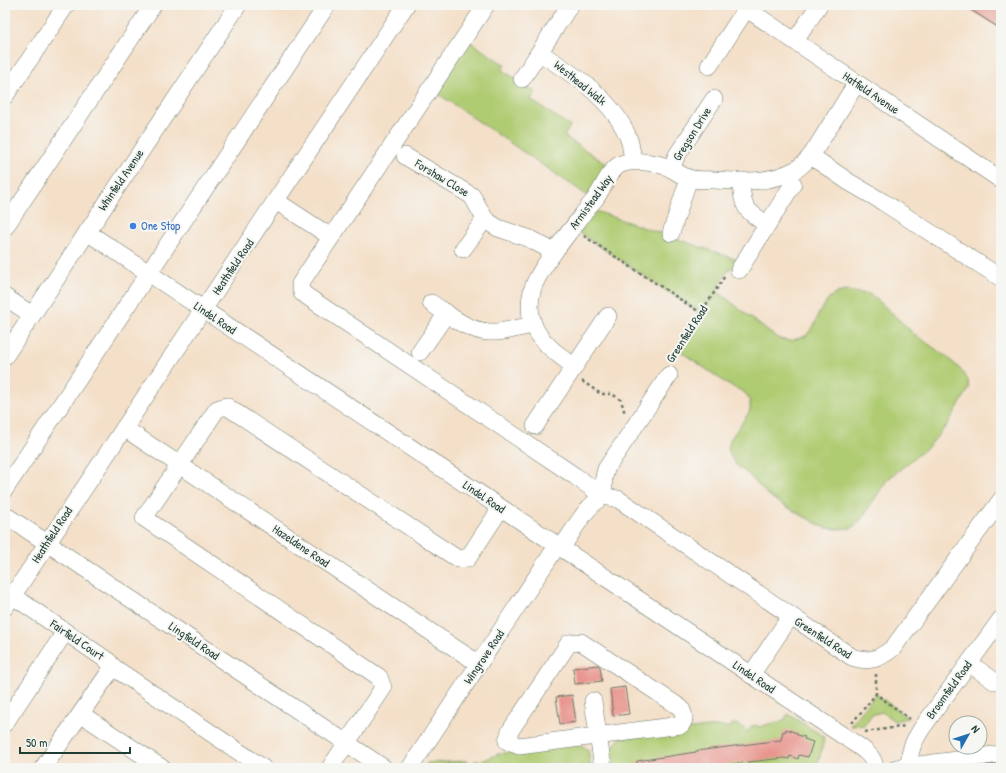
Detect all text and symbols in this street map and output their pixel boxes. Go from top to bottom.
street label: Westhead Walk [550,56,610,109]
street label: Hatfield Avenue [840,67,903,118]
street label: Gregson Drive [668,103,715,164]
street label: Whinfield Avenue [94,145,148,214]
street label: Forshaw Close [411,154,473,201]
street label: Armistead Way [565,171,616,233]
place label: One Stop [141,217,180,234]
marker: One Stop [128,221,138,231]
street label: Heathfield Road [208,235,258,298]
street label: Lindel Road [191,297,240,338]
street label: Greenfield Road [662,301,712,366]
street label: Lindel Road [460,476,509,517]
street label: Heathfield Road [27,503,76,566]
street label: Hazeldene Road [269,520,333,571]
street label: Greenfield Road [791,613,856,663]
street label: Fairfield Court [46,615,108,664]
street label: Lingfield Road [166,617,223,664]
street label: Wingrove Road [459,626,508,687]
street label: Lindel Road [730,656,779,697]
street label: Broomfield Road [922,657,976,722]
north arrow [948,715,988,755]
text: N [968,722,983,735]
scale bar [20,729,130,755]
text: 50 m [26,734,47,751]

